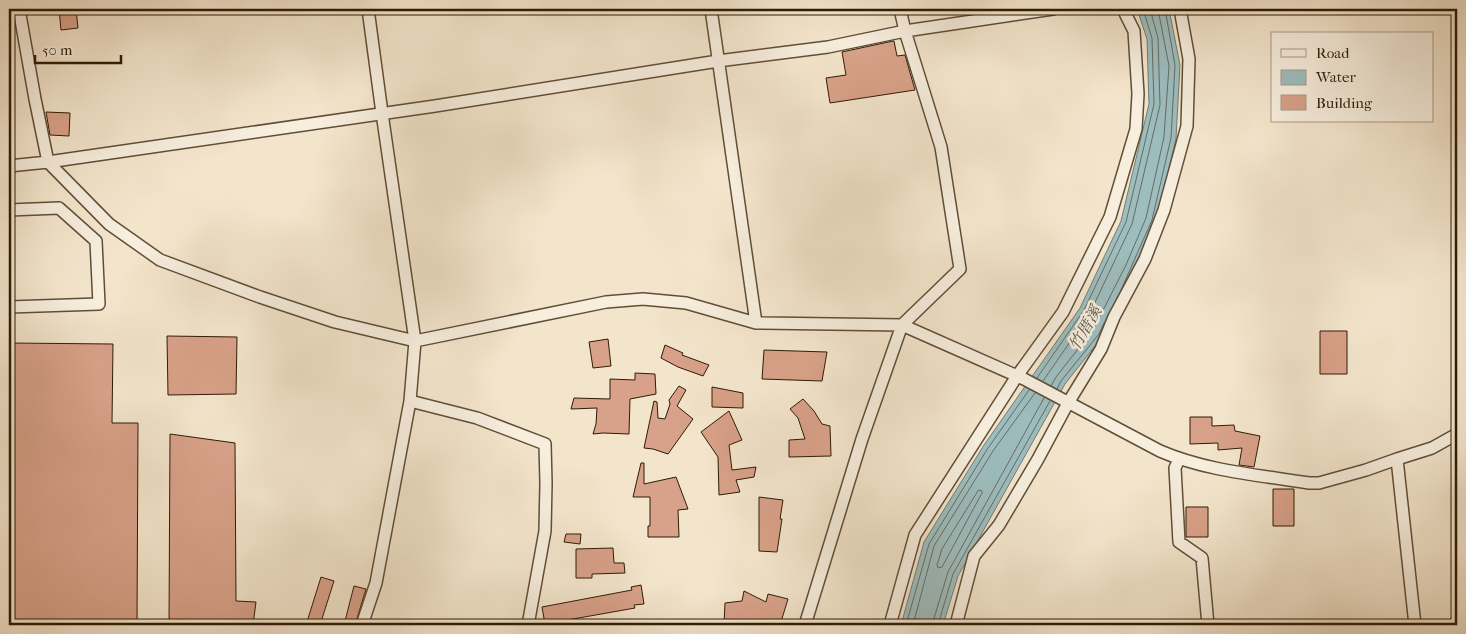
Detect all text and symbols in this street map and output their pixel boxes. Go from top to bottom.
scale bar [35,32,121,64]
legend [1271,32,1434,122]
text: 50 m [42,41,73,59]
text: Road [1316,44,1350,62]
text: Water [1315,68,1356,86]
text: Building [1316,94,1373,112]
water label: 竹厝溪 [1065,301,1106,354]

